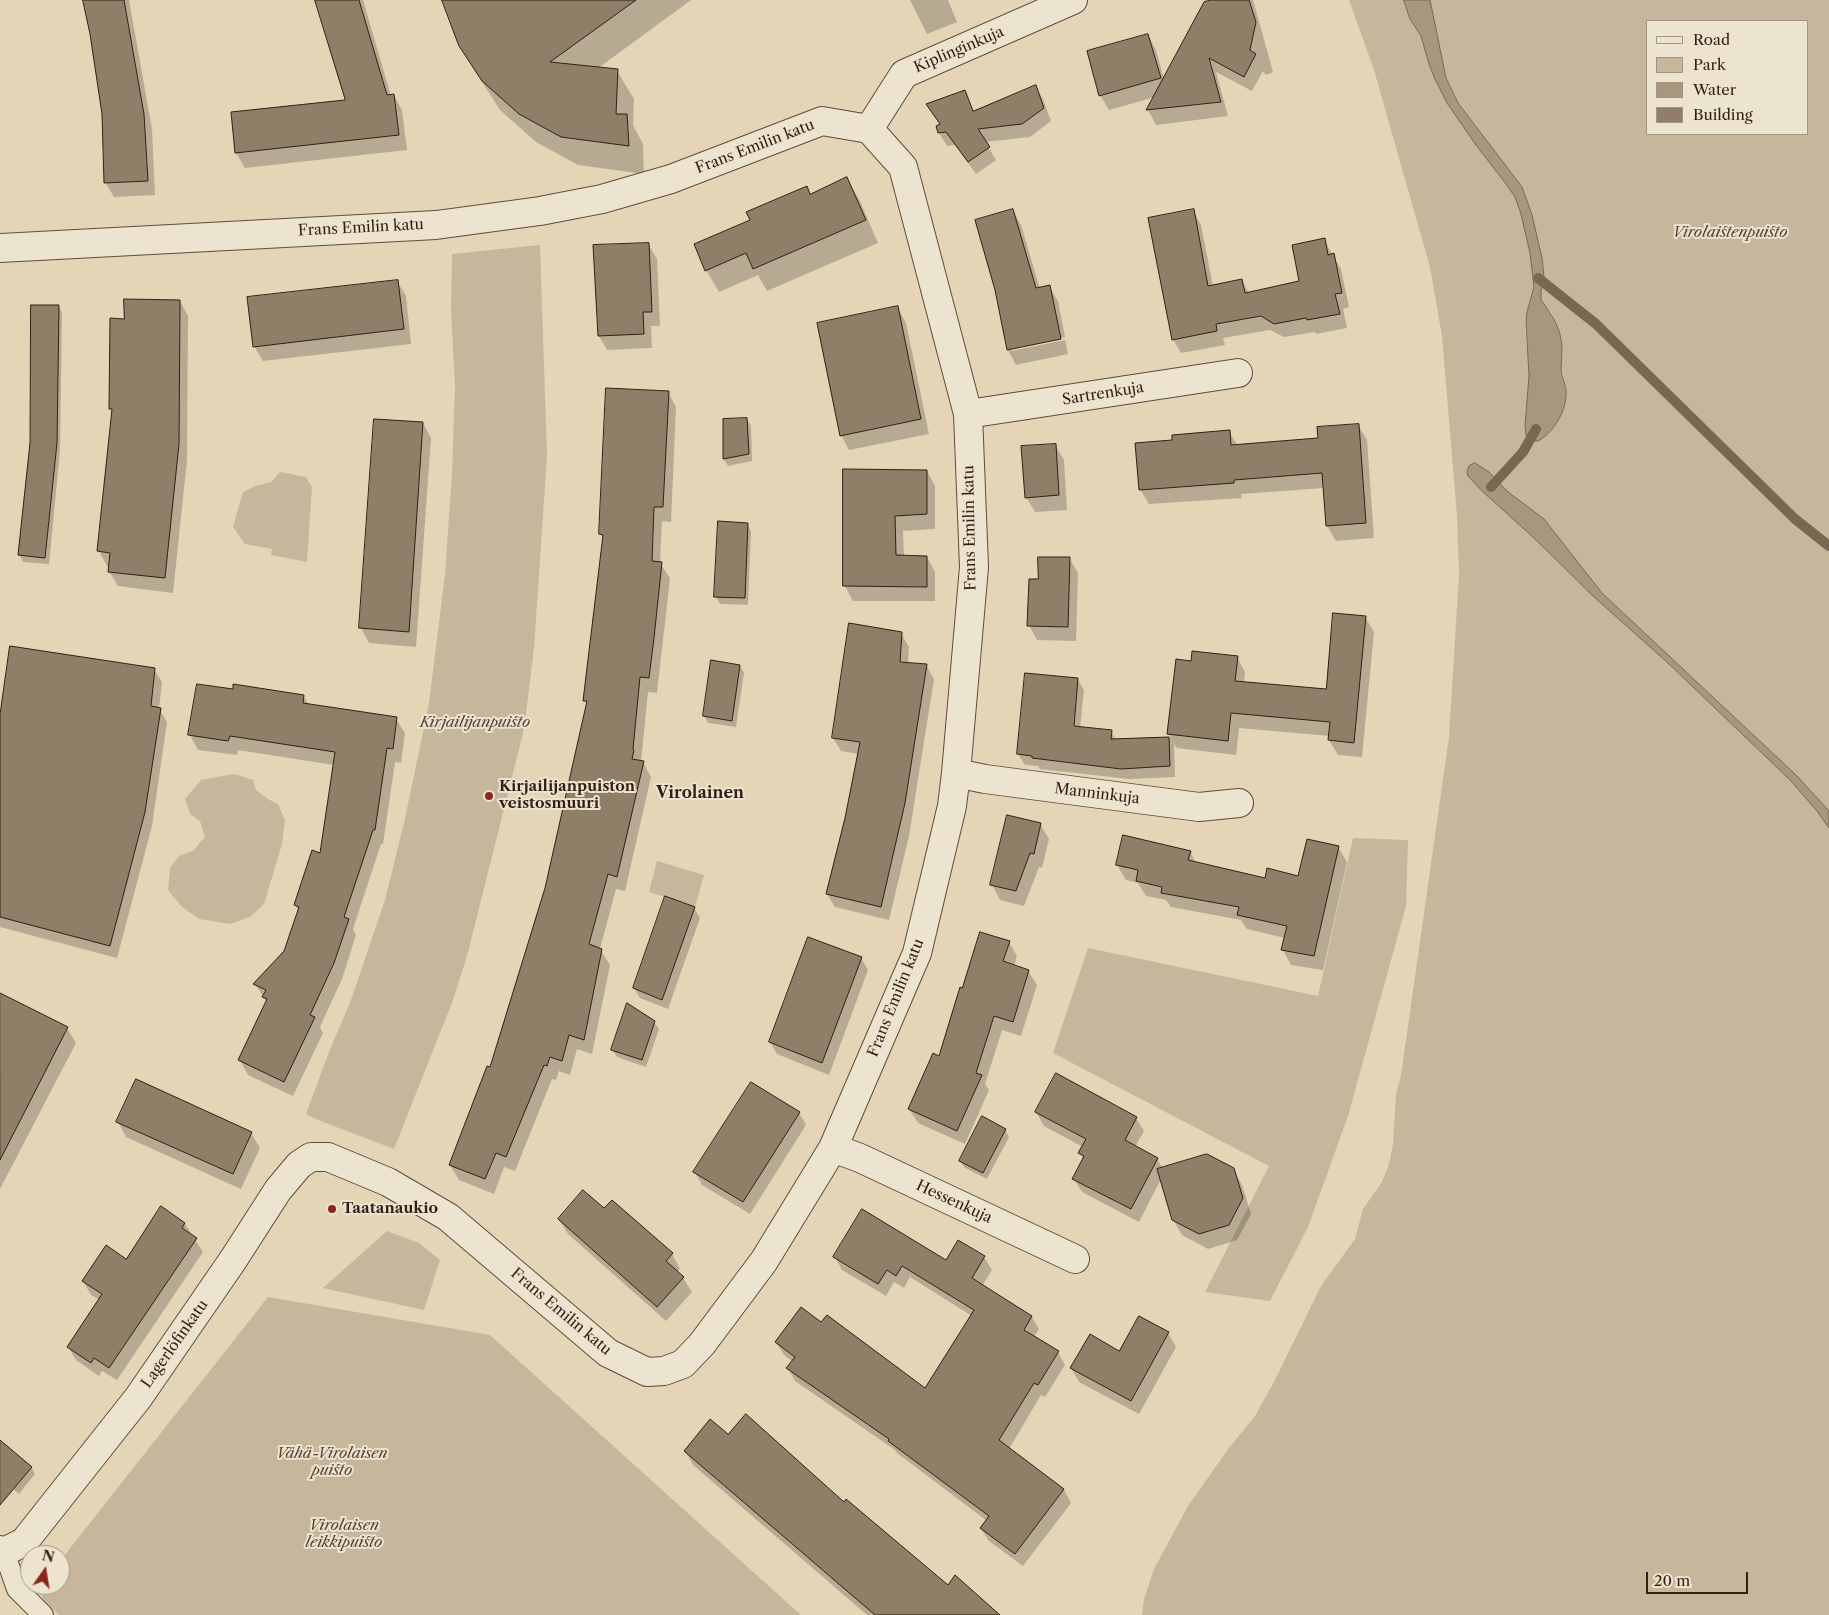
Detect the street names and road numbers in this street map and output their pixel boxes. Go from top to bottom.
street label: Kiplinginkuja [911,23,1007,77]
street label: Frans Emilin katu [693,116,817,178]
street label: Frans Emilin katu [298,216,424,240]
street label: Sartrenkuja [1061,379,1145,409]
street label: Frans Emilin katu [960,465,980,591]
street label: Manninkuja [1053,780,1141,808]
street label: Frans Emilin katu [864,936,928,1060]
street label: Hessenkuja [913,1177,995,1227]
street label: Frans Emilin katu [507,1265,615,1359]
street label: Lagerlöfinkatu [138,1296,212,1392]

